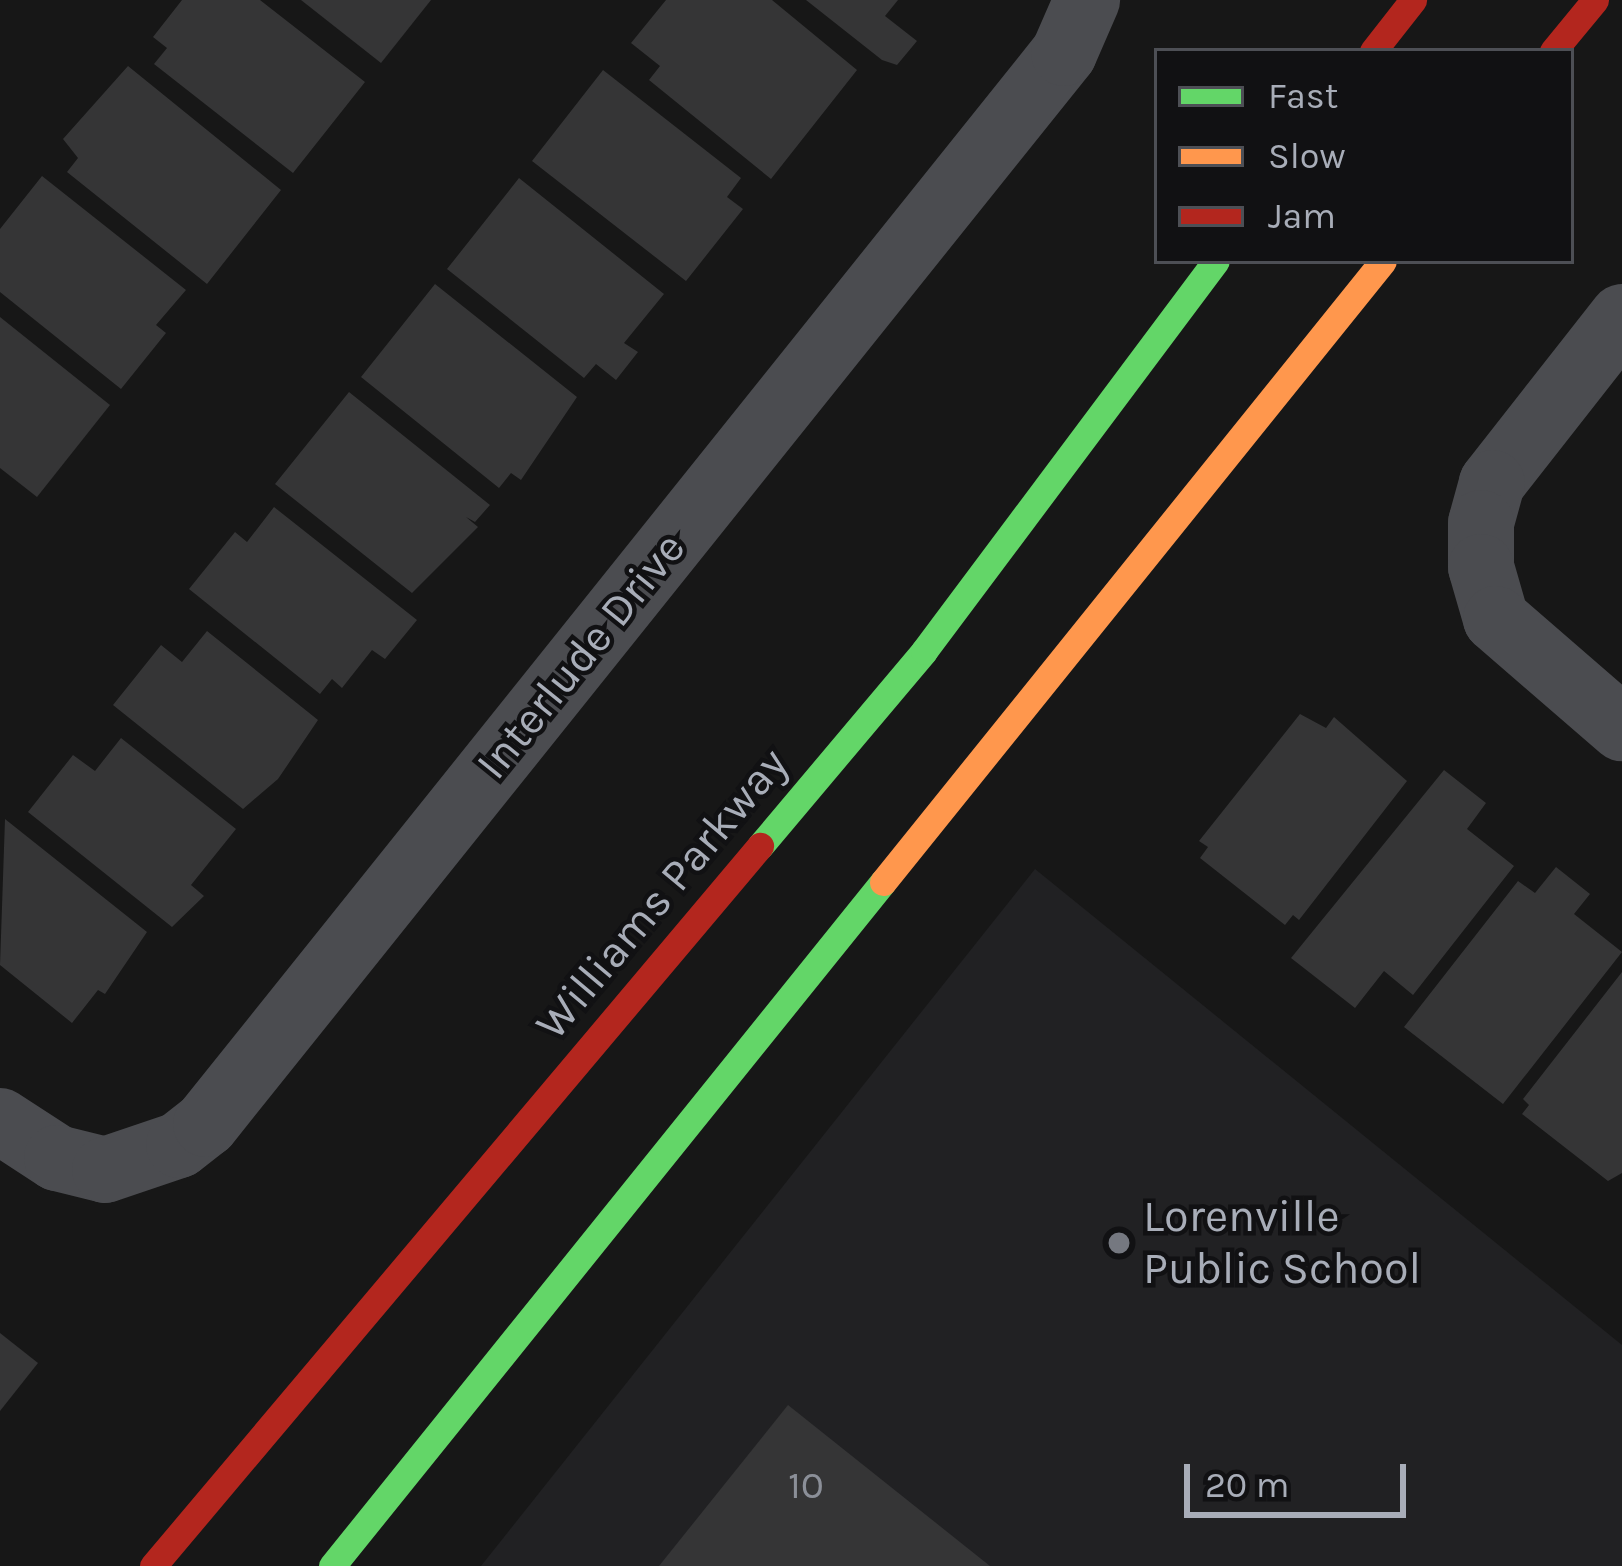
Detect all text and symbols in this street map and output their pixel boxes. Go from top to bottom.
legend [1154,48,1574,264]
text: Fast [1268,75,1338,117]
text: Slow [1268,135,1346,177]
text: Jam [1268,195,1336,237]
street label: Interlude Drive [465,522,697,790]
street label: Williams Parkway [525,738,799,1050]
place label: Lorenville Public School [1143,1190,1421,1296]
marker: Lorenville Public School [1106,1230,1132,1256]
scale bar [1190,1440,1412,1514]
house number: 10 [788,1462,824,1508]
text: 20 m [1205,1464,1289,1506]

